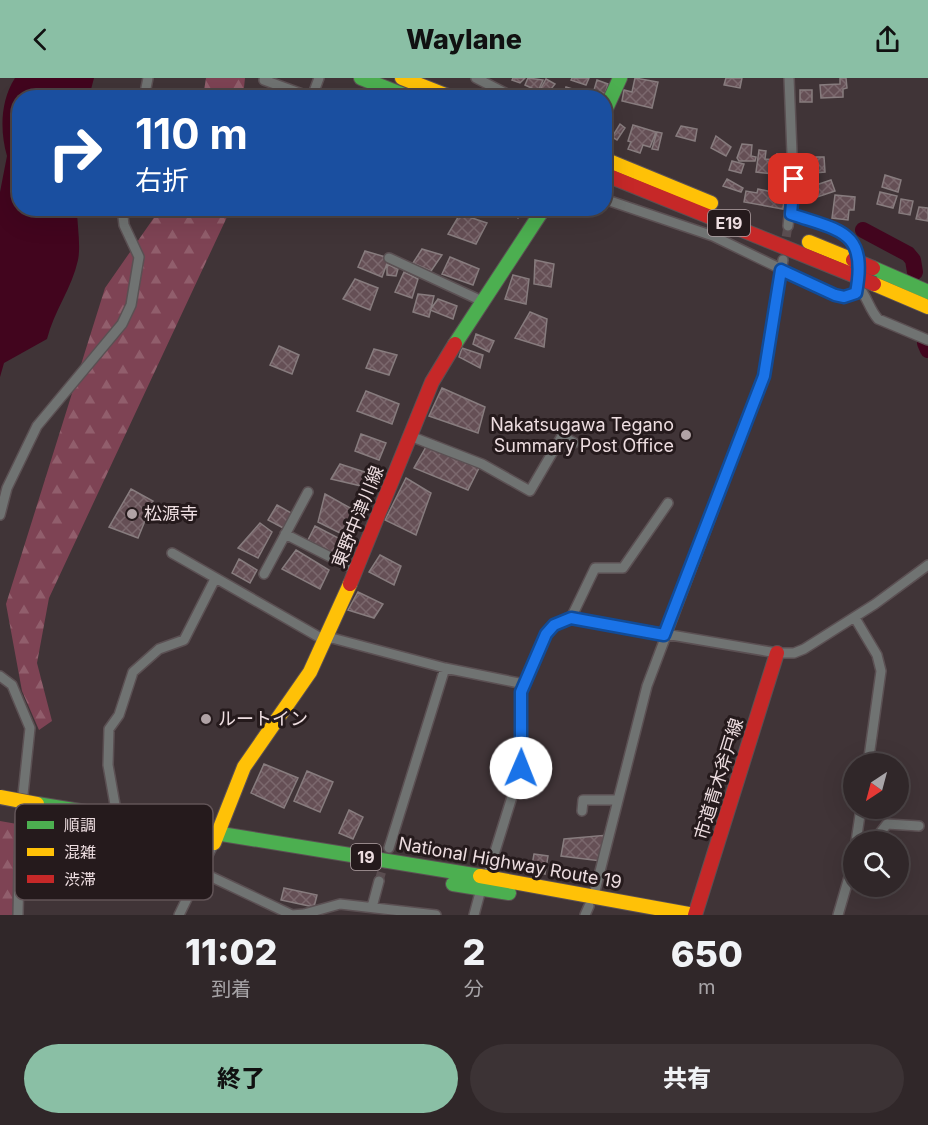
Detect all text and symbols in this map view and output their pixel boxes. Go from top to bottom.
icon: back [24,23,57,56]
text: Waylane [406,23,522,56]
icon: share [871,23,904,56]
text: 110 m [135,108,248,159]
icon: right [36,114,114,192]
pin [768,153,819,204]
icon: arrive [777,162,810,195]
text: 右折 [135,164,189,197]
road number: E19 [708,210,750,236]
place label: Nakatsugawa Tegano Summary Post Office [490,414,674,456]
marker: Nakatsugawa Tegano Summary Post Office [679,428,693,442]
street label: 東野中津川線 [328,463,388,571]
place label: 松源寺 [144,503,198,524]
marker: 松源寺 [125,507,139,521]
place label: ルートイン [218,708,308,729]
marker: ルートイン [199,712,213,726]
street label: 市道青木斧戸線 [690,716,747,842]
position arrow [489,736,553,800]
north arrow [843,753,909,819]
map controls [843,753,909,897]
legend [15,804,213,900]
text: 順調 [64,815,96,835]
button: search [843,831,909,897]
street label: National Highway Route 19 [397,832,623,893]
text: 混雑 [64,842,96,862]
road number: 19 [351,844,381,870]
text: 渋滞 [64,869,96,889]
text: 11:02 [185,930,277,974]
text: 2 [463,930,486,974]
text: 650 [671,932,743,976]
text: m [698,975,716,999]
text: 到着 [211,977,251,1001]
text: 分 [464,977,484,1001]
button: 終了 [24,1044,458,1113]
button: 共有 [470,1044,904,1113]

